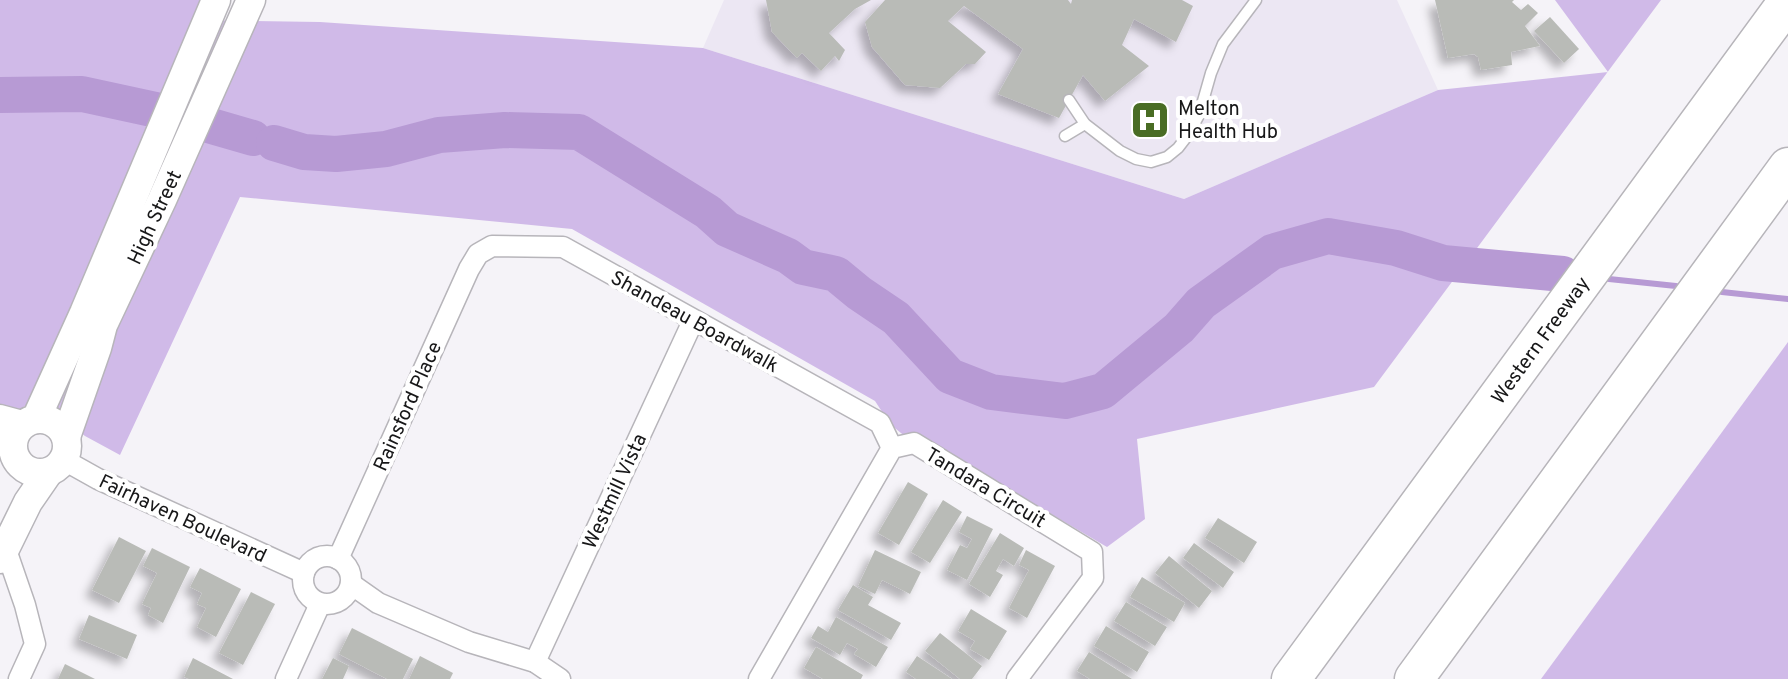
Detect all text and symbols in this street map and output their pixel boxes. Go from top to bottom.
place label: Melton Health Hub [1178,97,1278,146]
hospital icon: Melton Health Hub [1129,99,1171,141]
street label: High Street [123,166,189,269]
street label: Shandeau Boardwalk [605,266,783,380]
street label: Western Freeway [1486,272,1597,410]
street label: Rainsford Place [369,338,449,476]
street label: Westmill Vista [578,430,654,554]
street label: Tandara Circuit [920,442,1050,535]
street label: Fairhaven Boulevard [94,470,270,570]

